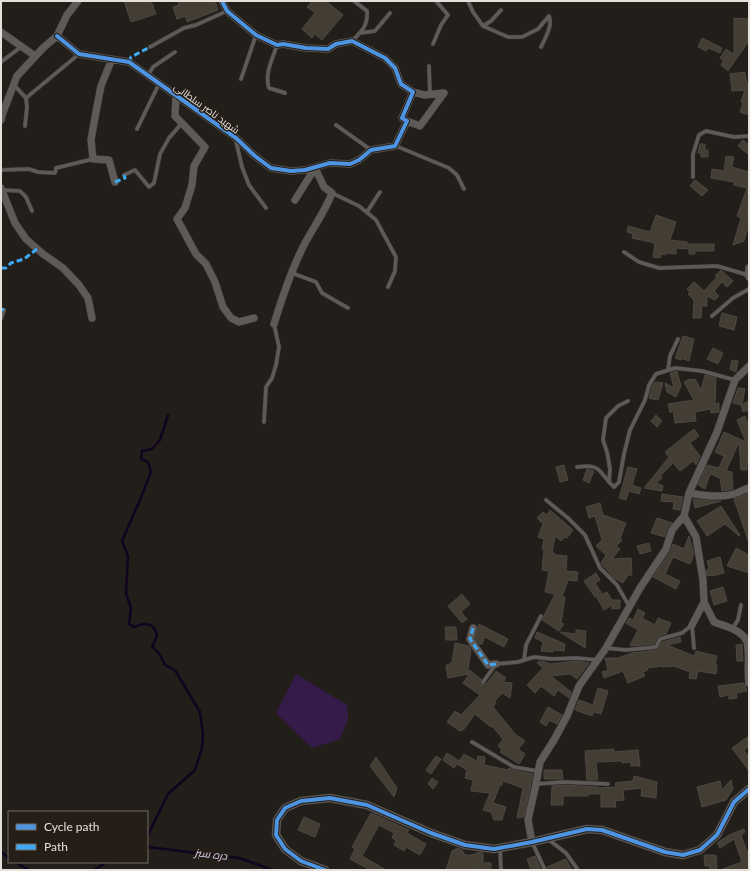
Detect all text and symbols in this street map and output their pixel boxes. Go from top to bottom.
street label: شهید ناصر سلطانی [171,80,242,137]
legend [8,811,148,863]
text: Cycle path [44,819,99,834]
text: Path [44,839,68,854]
water label: دره سبز [192,845,229,863]

